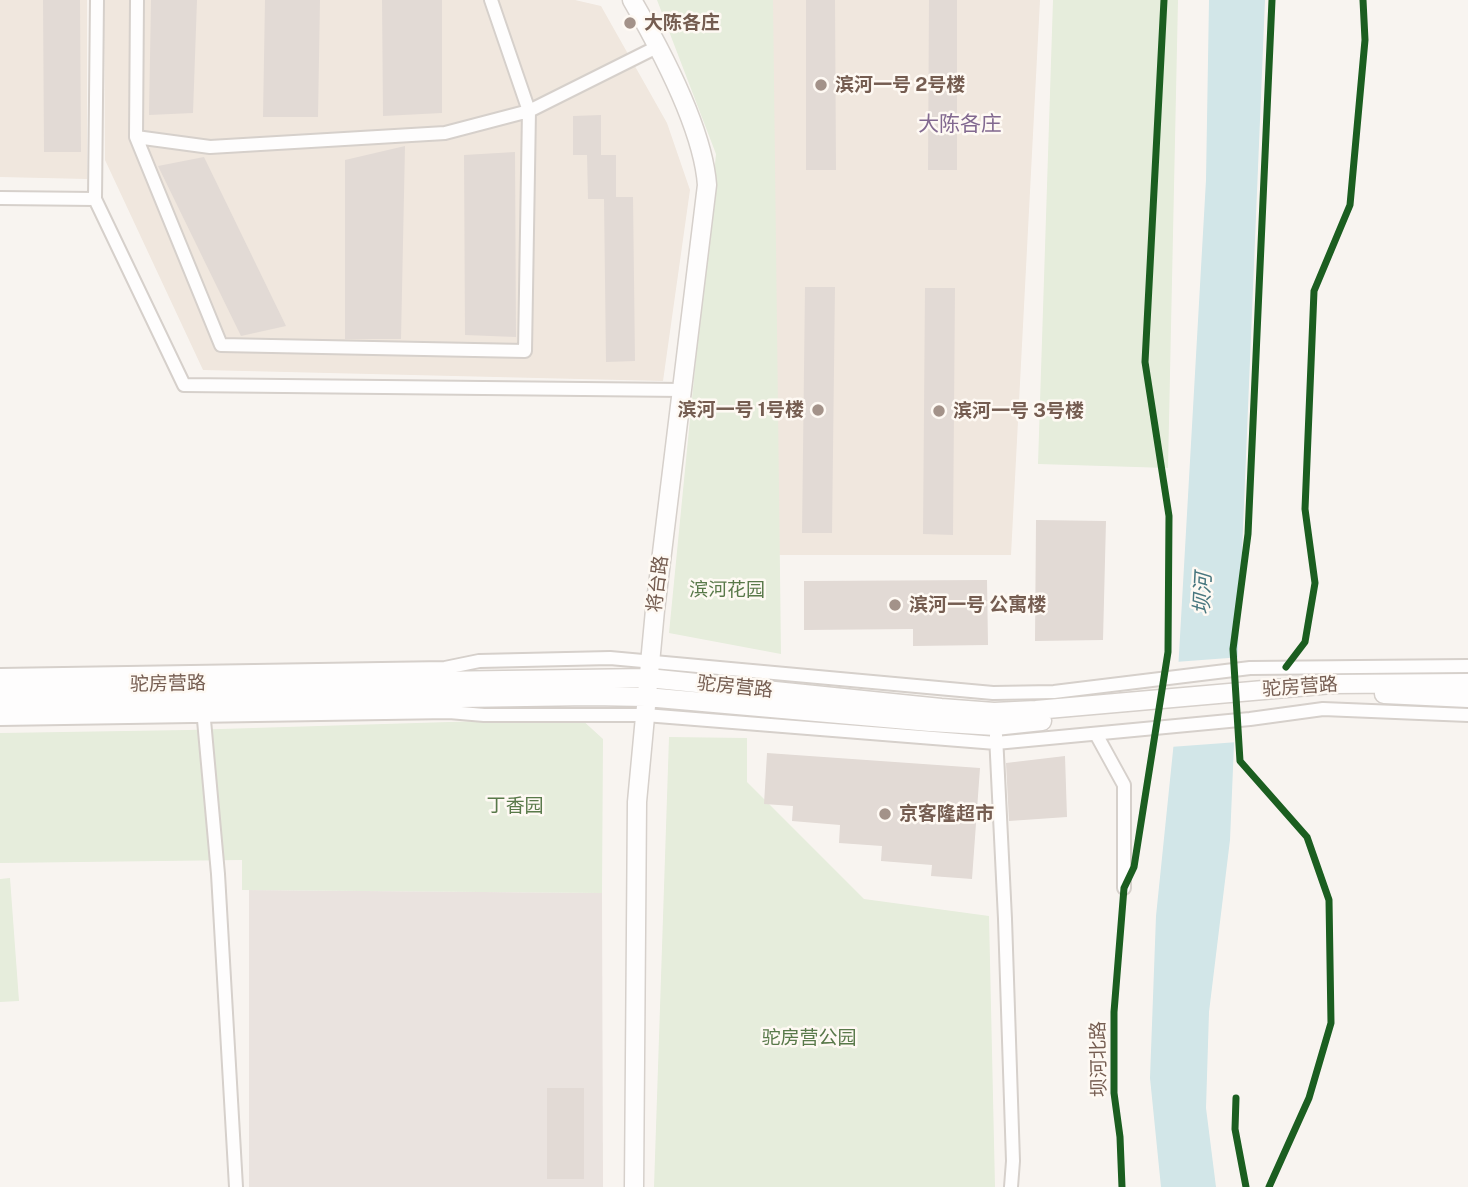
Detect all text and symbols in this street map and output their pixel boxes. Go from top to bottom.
place label: 大陈各庄 [644,12,720,34]
marker: 大陈各庄 [622,15,638,31]
place label: 滨河一号 2号楼 [835,74,965,96]
marker: 滨河一号 2号楼 [813,77,829,93]
district label: 大陈各庄 [918,112,1002,138]
place label: 滨河一号 1号楼 [678,399,804,421]
place label: 滨河一号 3号楼 [953,400,1084,422]
marker: 滨河一号 1号楼 [810,402,826,418]
marker: 滨河一号 3号楼 [931,403,947,419]
street label: 将台路 [643,554,673,614]
water label: 坝河 [1189,572,1217,616]
park label: 滨河花园 [689,579,765,601]
place label: 滨河一号 公寓楼 [909,594,1046,616]
marker: 滨河一号 公寓楼 [887,597,903,613]
street label: 驼房营路 [130,672,206,696]
street label: 驼房营路 [696,672,774,702]
street label: 驼房营路 [1261,673,1339,701]
park label: 丁香园 [487,795,543,817]
place label: 京客隆超市 [899,803,994,825]
marker: 京客隆超市 [877,806,893,822]
street label: 坝河北路 [1087,1021,1111,1097]
park label: 驼房营公园 [762,1027,856,1049]

